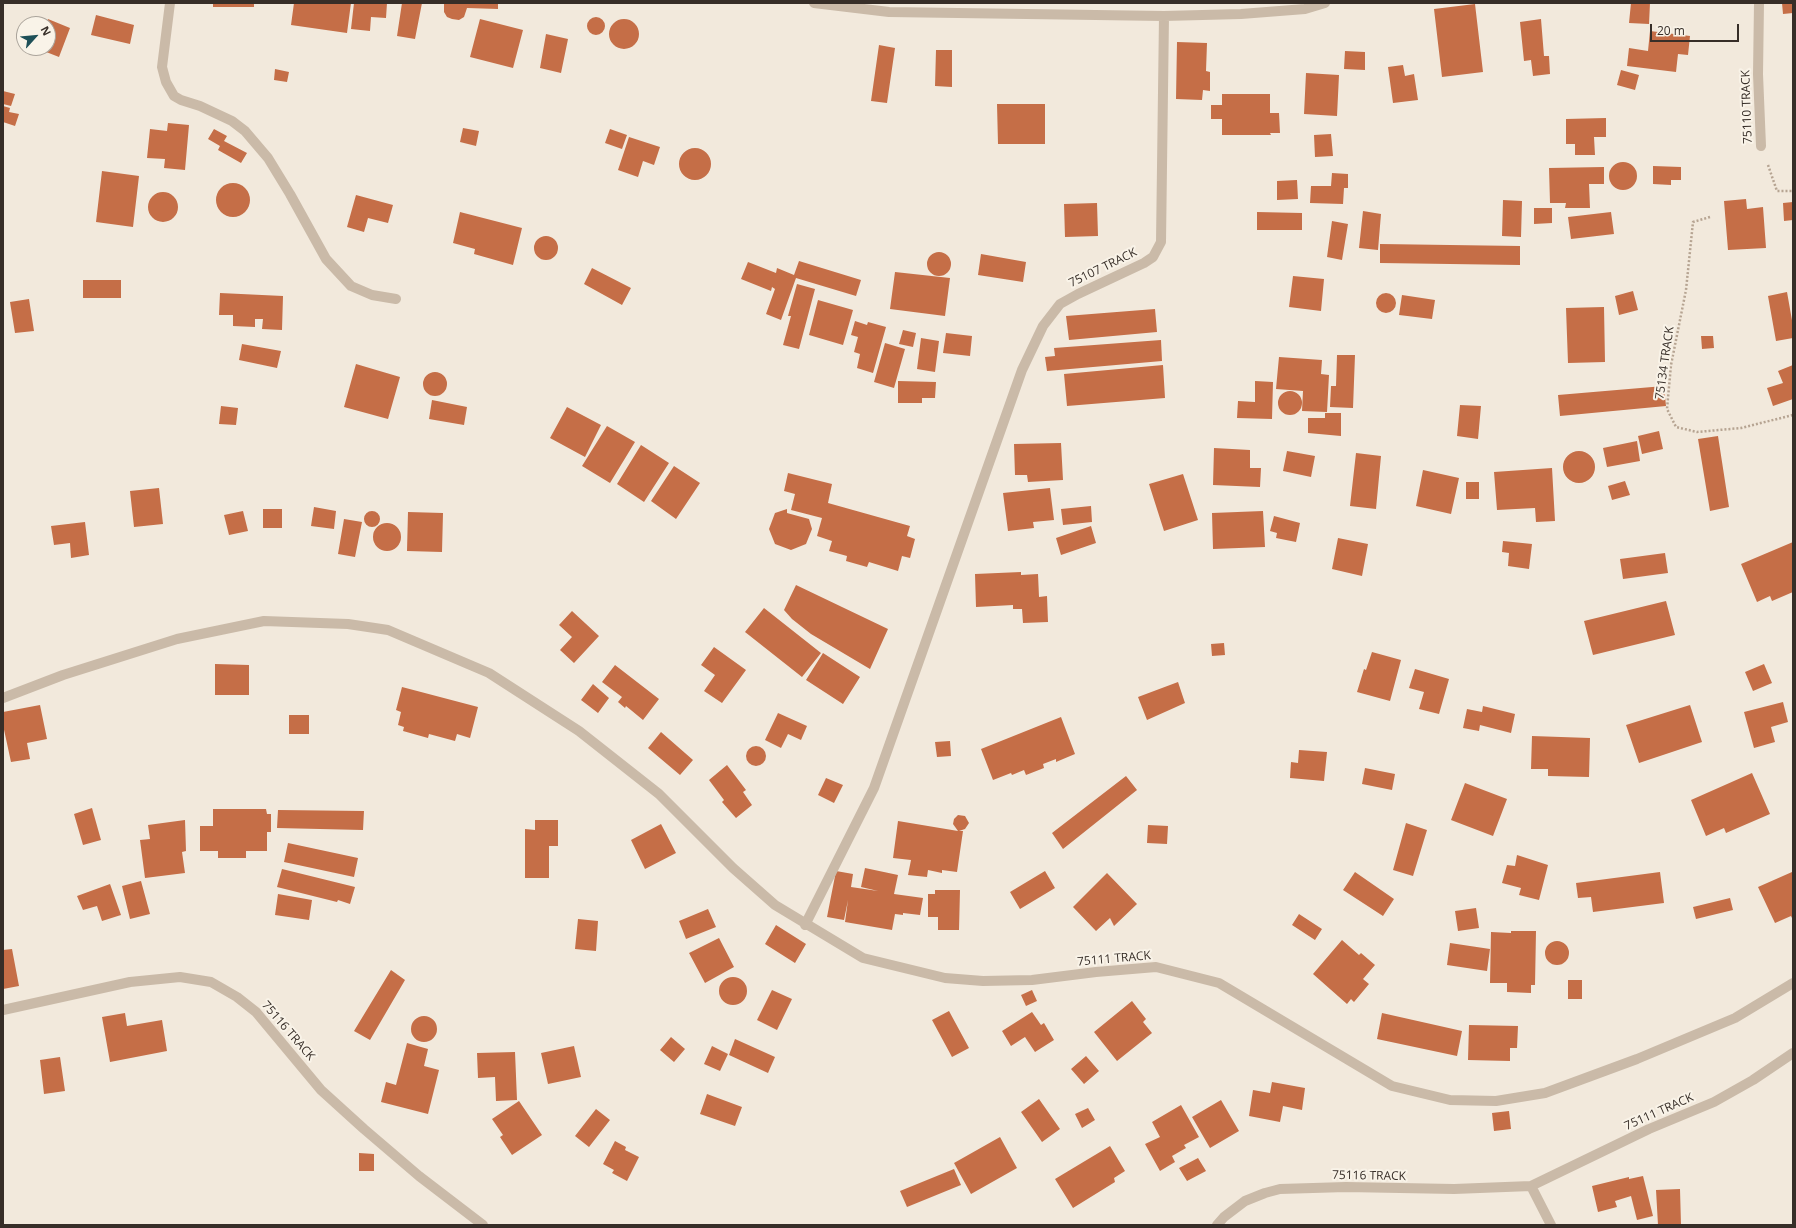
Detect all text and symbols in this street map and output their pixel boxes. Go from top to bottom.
north arrow [16,16,56,56]
scale bar [1652,16,1741,42]
text: 20 m [1657,22,1685,39]
text: N [38,23,55,38]
street label: 75110 TRACK [1739,70,1755,144]
street label: 75107 TRACK [1067,245,1139,291]
street label: 75134 TRACK [1653,325,1677,401]
street label: 75111 TRACK [1077,949,1151,969]
street label: 75116 TRACK [258,998,318,1064]
street label: 75111 TRACK [1622,1090,1696,1134]
street label: 75116 TRACK [1332,1168,1406,1184]

